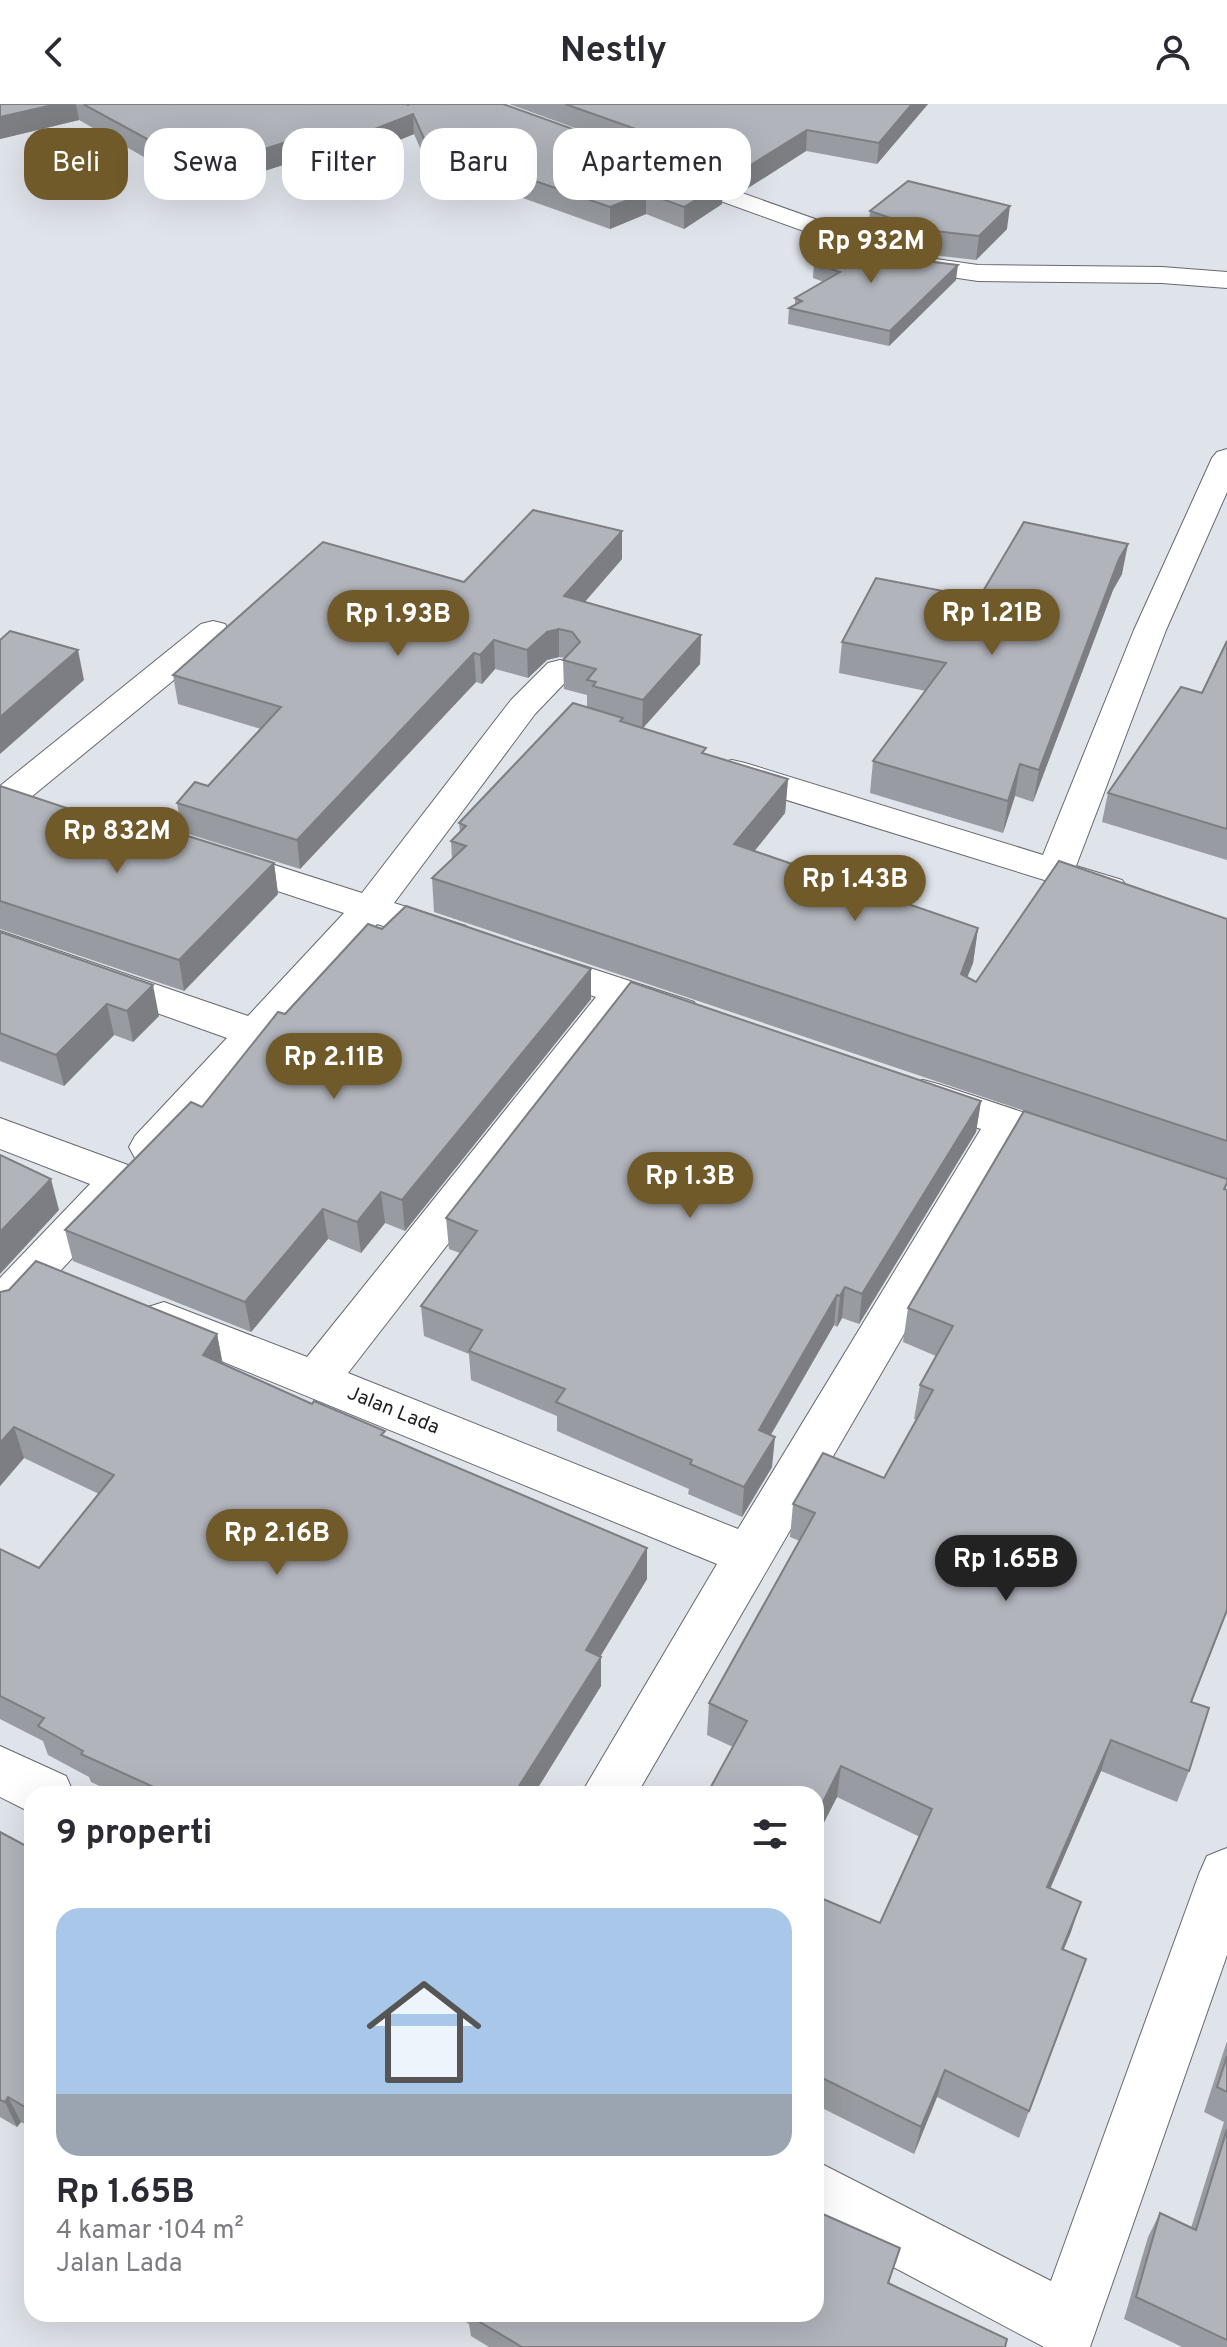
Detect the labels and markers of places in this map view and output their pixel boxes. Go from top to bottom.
pin: Rp 932M [797,217,945,285]
pin: Rp 1.21B [909,589,1075,657]
pin: Rp 1.93B [315,590,481,658]
pin: Rp 832M [43,807,191,875]
pin: Rp 1.43B [772,855,938,923]
pin: Rp 2.11B [251,1033,417,1101]
pin: Rp 1.3B [616,1152,764,1220]
pin: Rp 2.16B [194,1509,360,1577]
pin: Rp 1.65B [923,1535,1089,1603]

